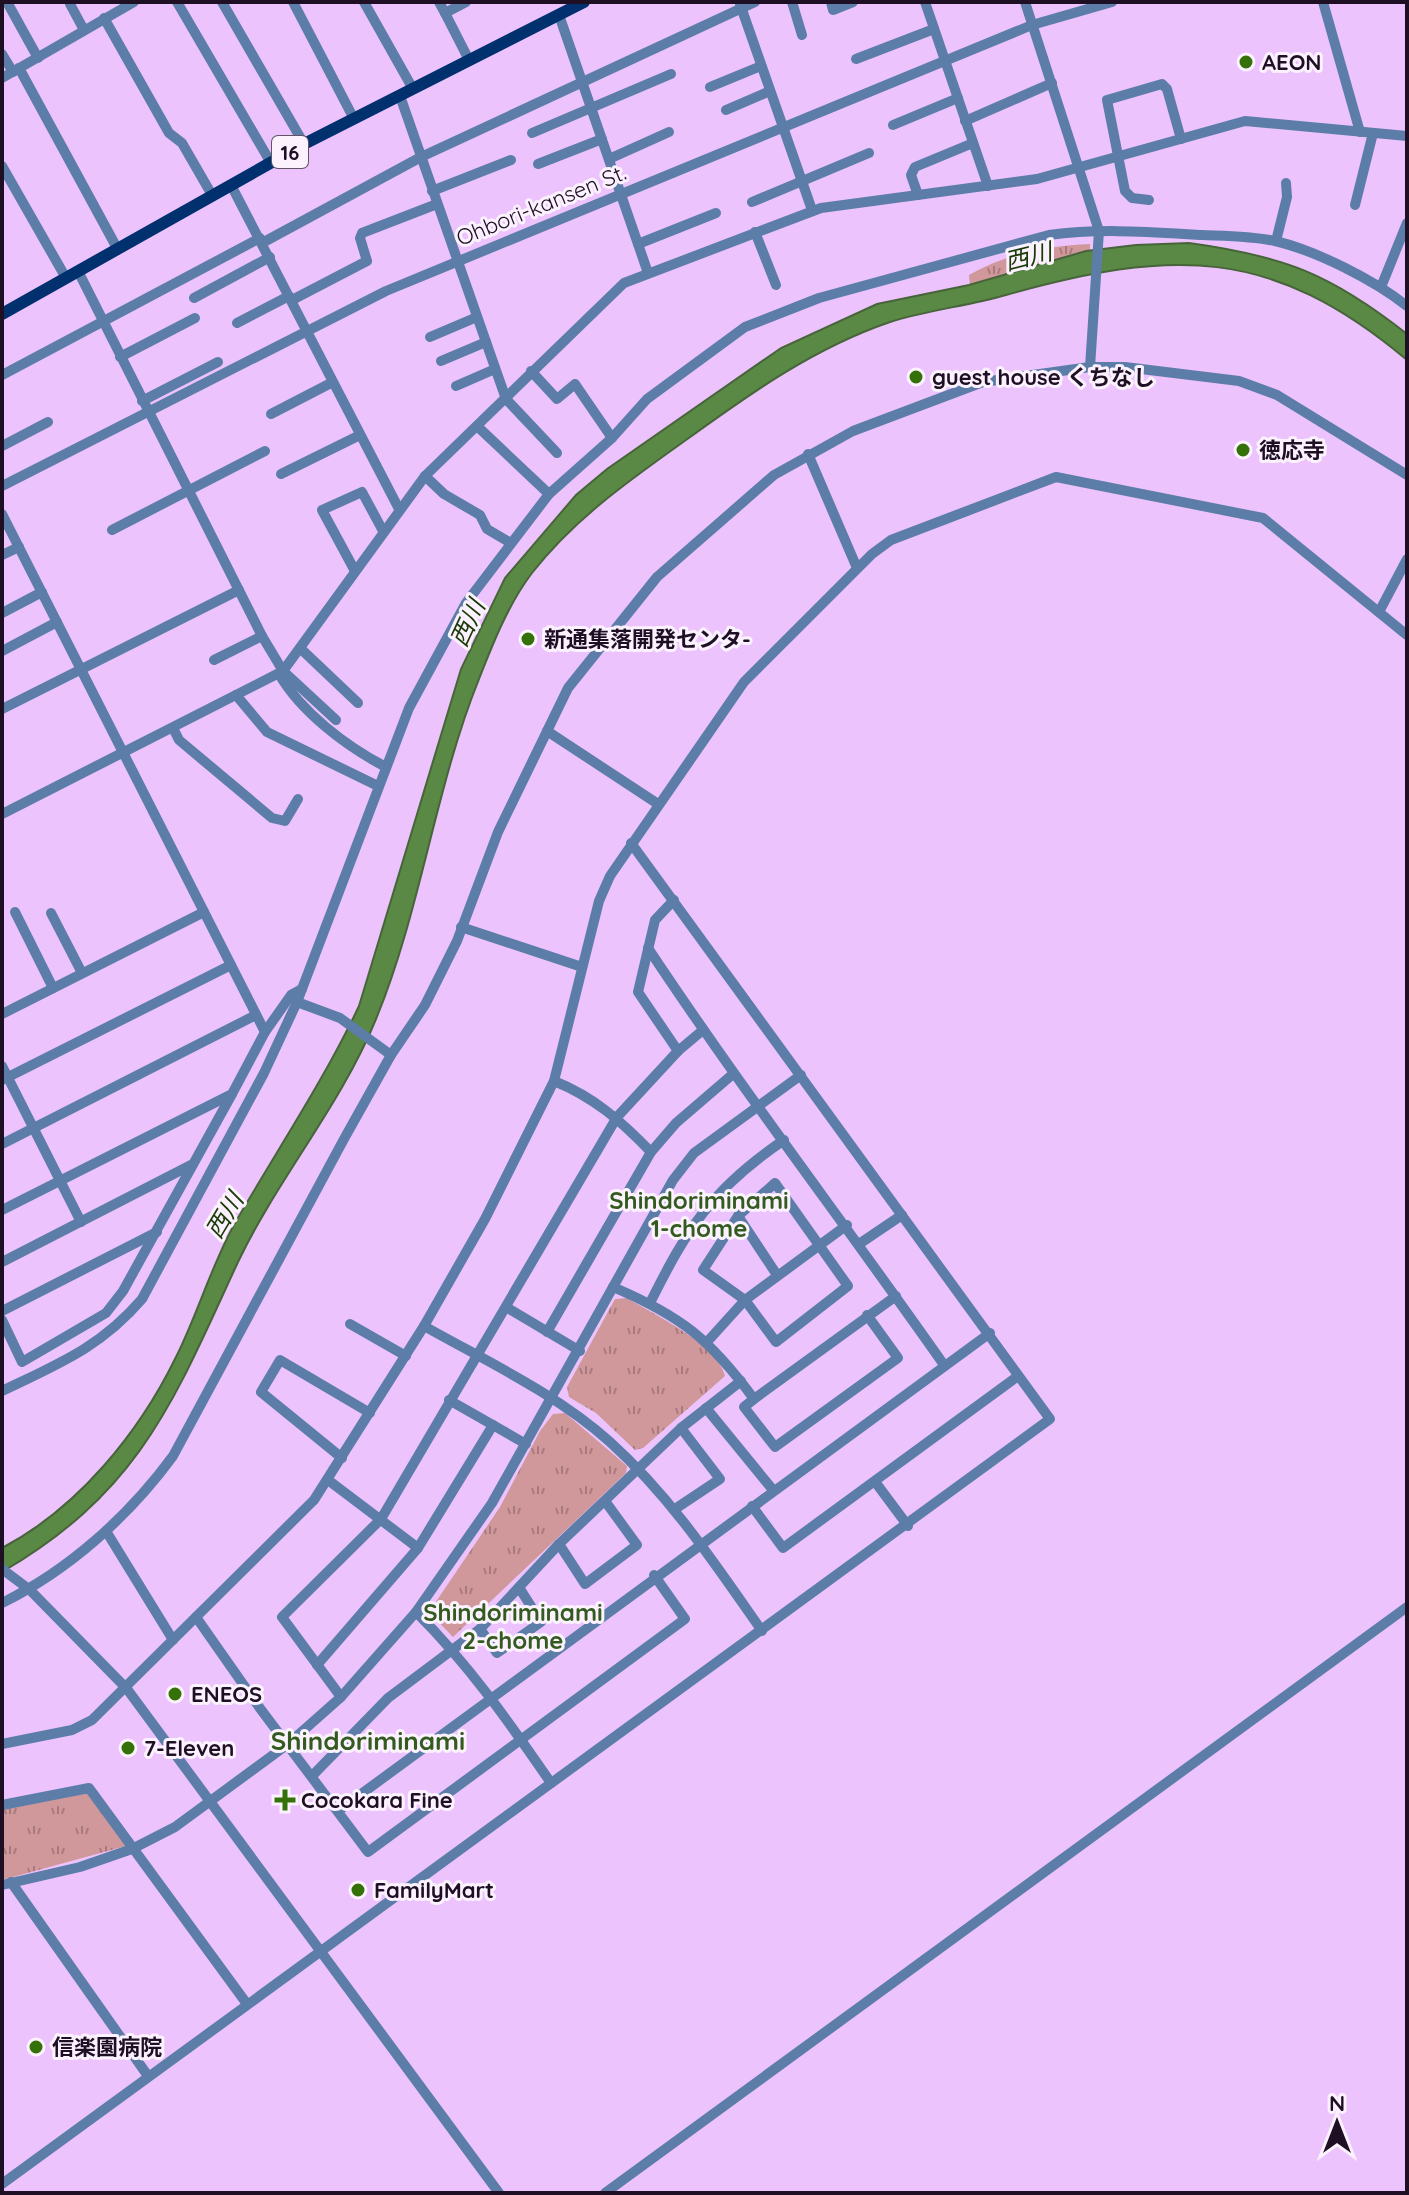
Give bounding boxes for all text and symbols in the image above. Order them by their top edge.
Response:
place label: AEON [1262,48,1322,76]
marker: AEON [1237,53,1255,71]
road number: 16 [272,136,308,168]
street label: Ohbori-kansen St. [452,158,630,252]
water label: 西川 [1001,235,1058,276]
place label: guest house くちなし [932,363,1155,391]
marker: guest house くちなし [907,368,925,386]
place label: 徳応寺 [1259,436,1325,464]
marker: 徳応寺 [1234,441,1252,459]
water label: 西川 [443,592,492,651]
place label: 新通集落開発センタ- [544,625,751,653]
marker: 新通集落開発センタ- [519,630,537,648]
water label: 西川 [199,1184,251,1243]
district label: Shindoriminami 1-chome [609,1185,789,1243]
district label: Shindoriminami 2-chome [423,1597,603,1655]
place label: ENEOS [191,1680,262,1708]
marker: ENEOS [166,1685,184,1703]
district label: Shindoriminami [271,1724,465,1757]
place label: 7-Eleven [144,1734,234,1762]
marker: 7-Eleven [119,1739,137,1757]
place label: Cocokara Fine [301,1786,453,1814]
marker: Cocokara Fine [276,1791,294,1809]
place label: FamilyMart [374,1876,494,1904]
marker: FamilyMart [349,1881,367,1899]
place label: 信楽園病院 [52,2033,162,2061]
marker: 信楽園病院 [27,2038,45,2056]
north arrow [1297,2083,1377,2163]
text: N [1329,2089,1345,2117]

